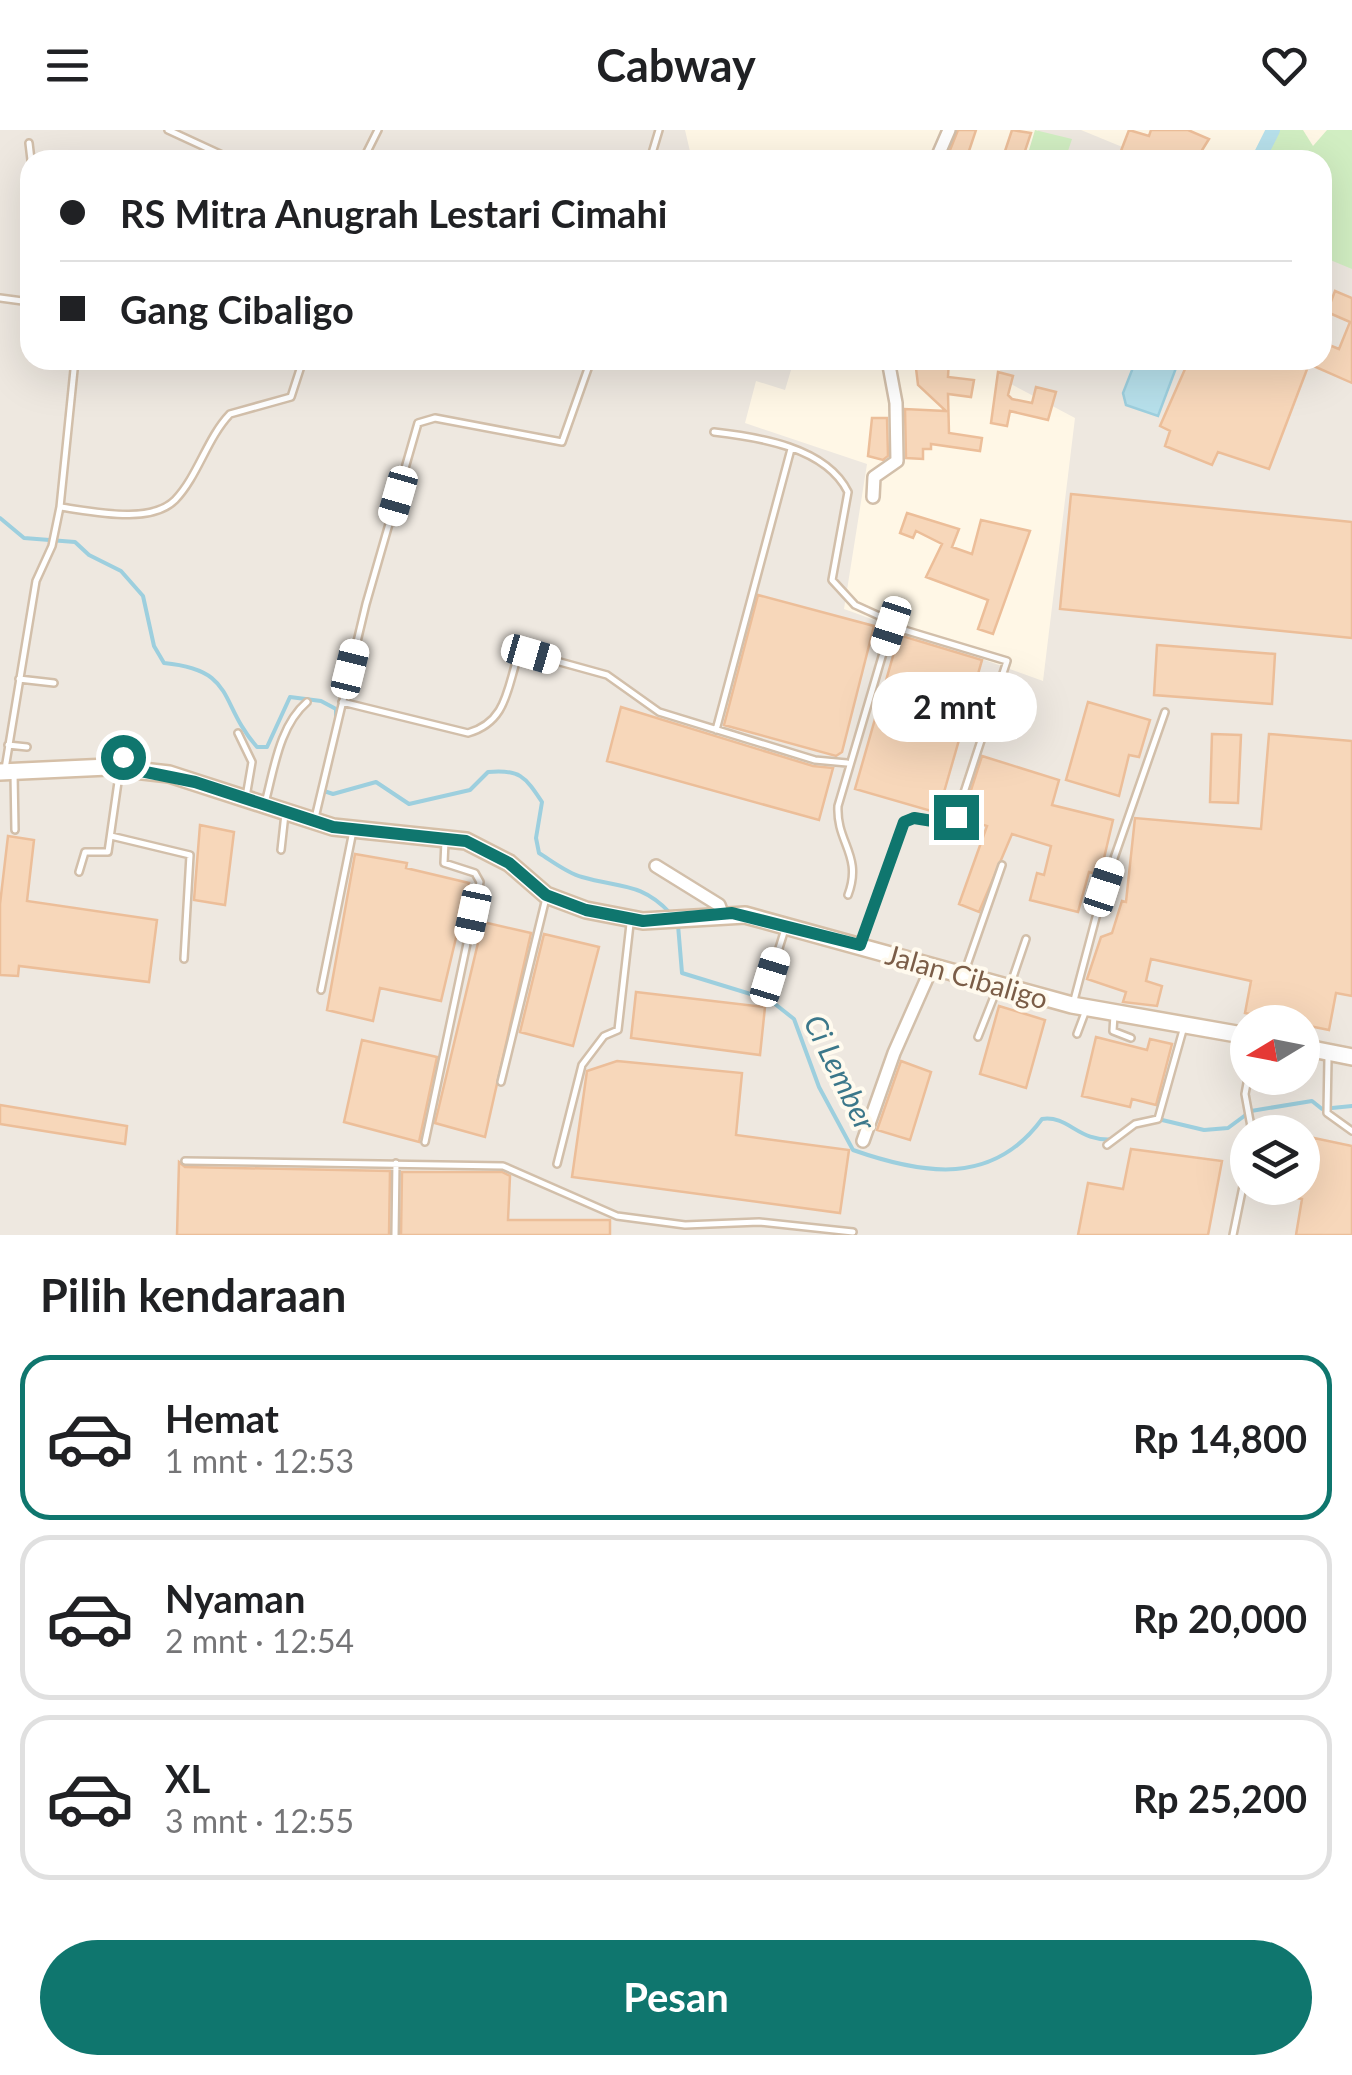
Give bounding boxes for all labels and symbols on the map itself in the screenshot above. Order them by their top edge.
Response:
car [375,463,421,529]
car [867,593,915,659]
car [498,631,564,677]
car [328,636,372,702]
callout: 2 mnt [874,672,1038,742]
route start [101,735,146,780]
route end [934,795,979,840]
car [1080,854,1128,920]
car [452,882,494,946]
street label: Jalan Cibaligo [882,937,1052,1015]
car [747,944,793,1010]
north arrow [1230,1005,1320,1095]
water label: Ci Lember [798,1008,885,1136]

